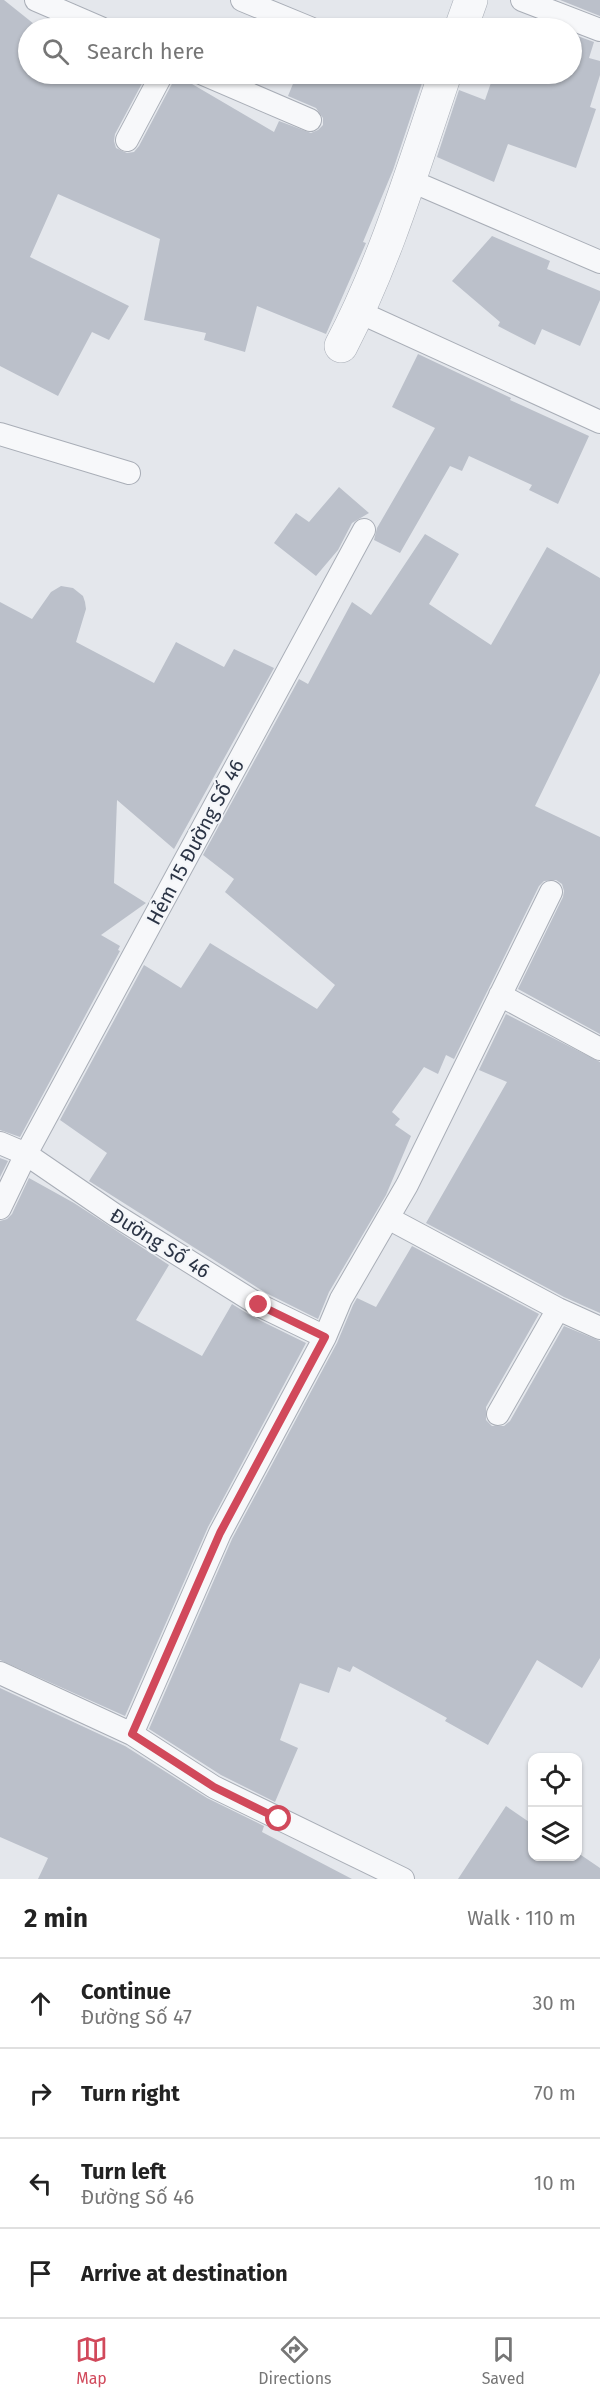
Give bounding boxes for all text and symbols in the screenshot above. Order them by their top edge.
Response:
search box [18,18,582,84]
icon: search [39,35,72,68]
text: Search here [87,38,205,65]
street label: Hẻm 15 Đường Số 46 [141,755,249,929]
street label: Đường Số 46 [106,1203,214,1283]
route end [245,1291,271,1317]
map controls [528,1753,582,1861]
button: locate [528,1753,582,1807]
route start [265,1805,291,1831]
button: layers [528,1807,582,1861]
text: 2 min [24,1903,88,1934]
text: Walk · 110 m [467,1906,576,1930]
text: Continue [81,1978,171,2005]
icon: ahead [24,1987,57,2020]
text: 30 m [532,1991,576,2015]
text: Đường Số 47 [81,2005,192,2029]
icon: right [24,2077,57,2110]
text: Turn right [81,2080,180,2107]
text: 70 m [534,2081,576,2105]
text: Turn left [81,2158,166,2185]
icon: left [24,2167,57,2200]
text: 10 m [534,2171,576,2195]
text: Đường Số 46 [81,2185,194,2209]
icon: arrive [24,2257,57,2290]
text: Arrive at destination [81,2260,288,2287]
tab: Map [75,2333,108,2388]
tab: Directions [258,2333,332,2388]
tab: Saved [482,2333,525,2388]

